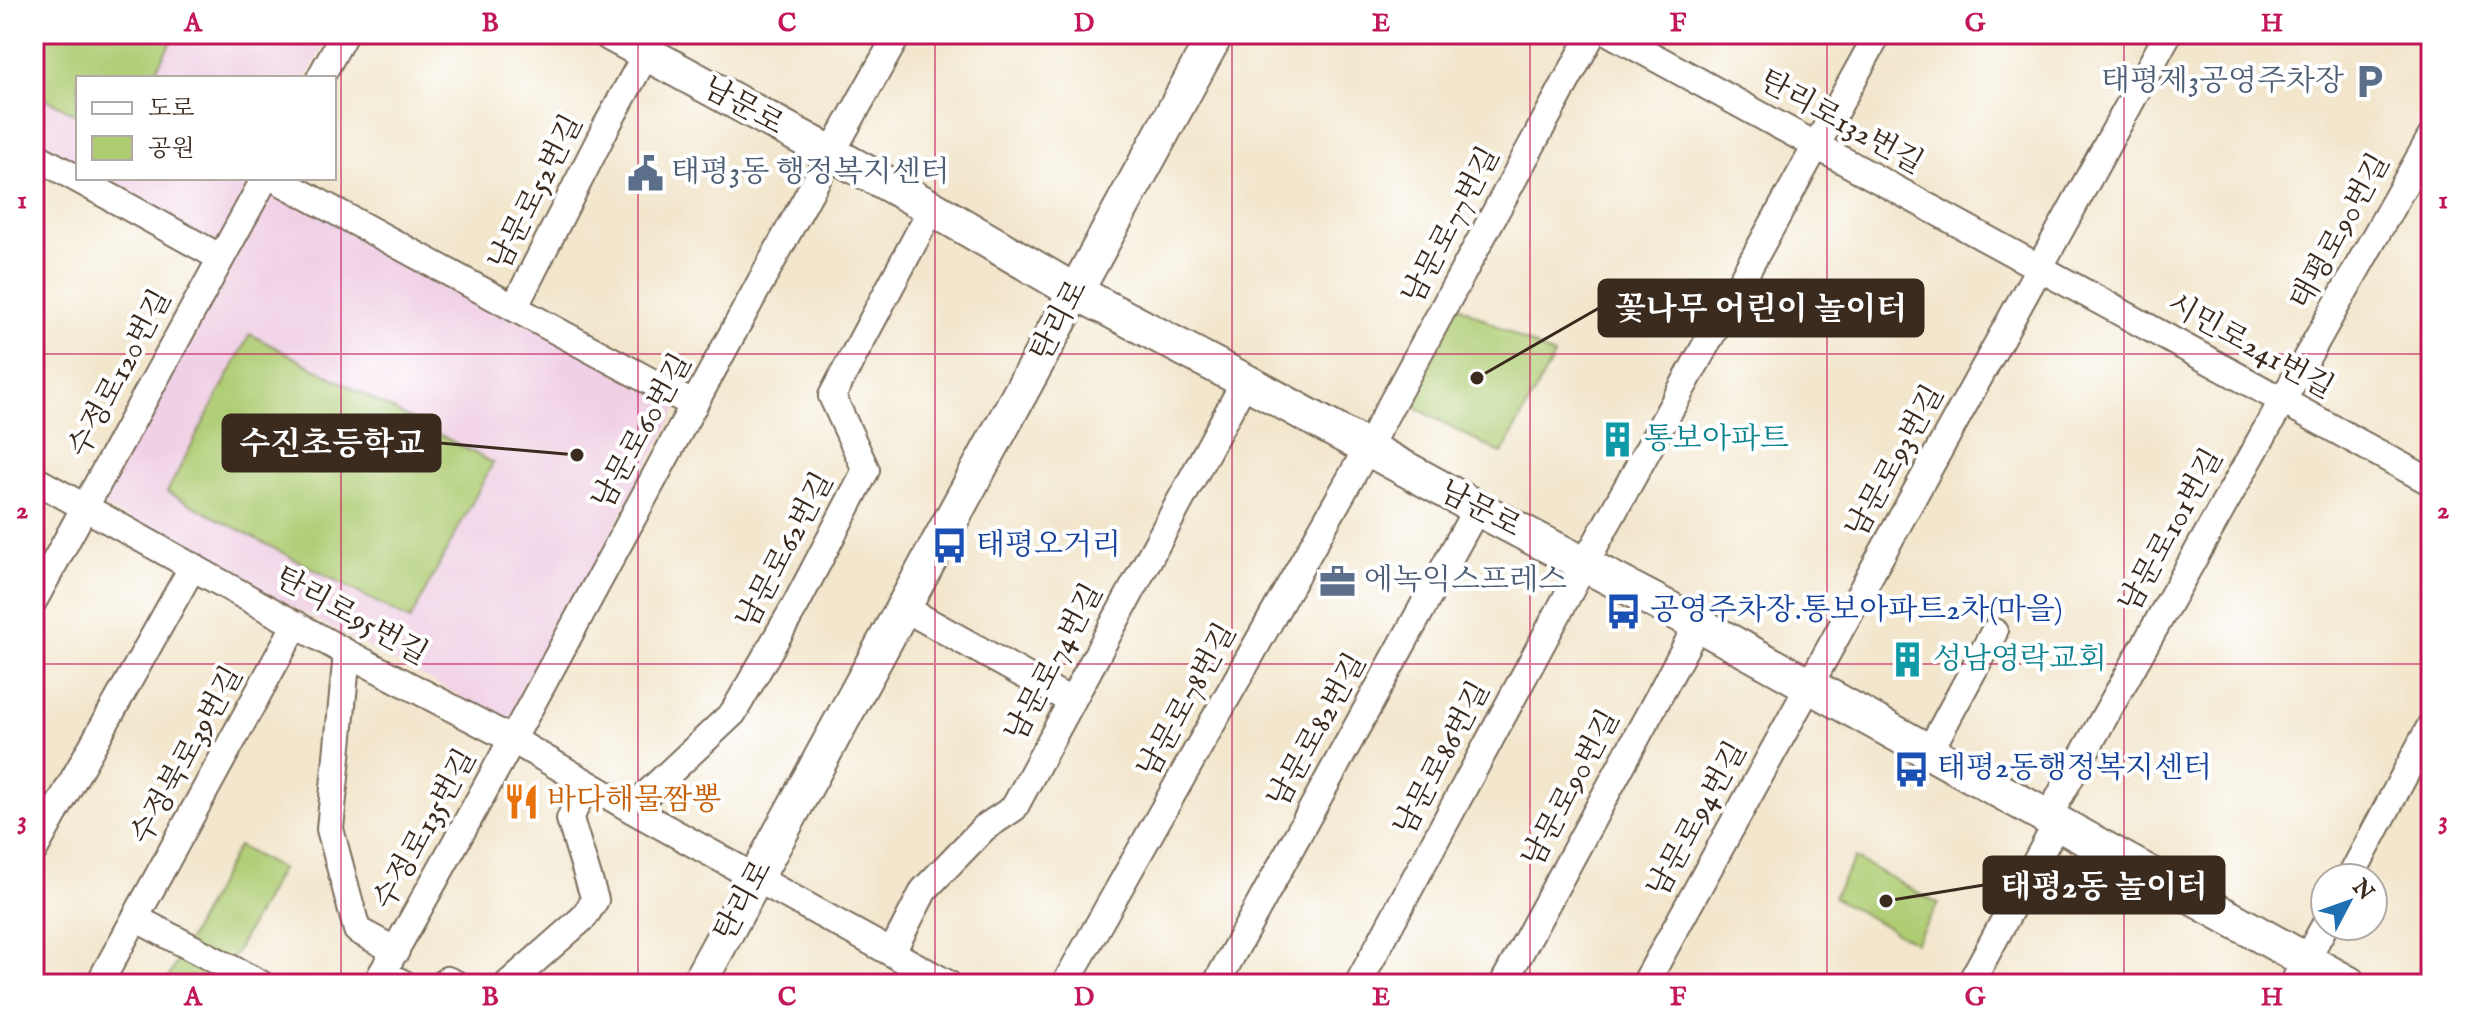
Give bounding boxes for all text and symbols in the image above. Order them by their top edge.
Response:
text: A [183,7,203,40]
text: B [481,7,499,40]
text: C [778,7,797,40]
text: D [1074,7,1095,40]
text: E [1372,7,1390,40]
text: F [1670,7,1687,40]
text: G [1965,7,1986,40]
text: H [2261,7,2283,40]
street label: 탄리로132번길 [1752,62,1930,184]
place label: 태평제3공영주차장 [2101,63,2344,101]
parking icon: 태평제3공영주차장 [2351,63,2389,101]
street label: 남문로 [696,69,790,145]
legend [76,76,336,180]
text: 도로 [148,94,194,125]
street label: 남문로52번길 [482,109,592,277]
text: 공원 [148,134,194,165]
street label: 남문로77번길 [1395,141,1509,311]
street label: 태평로90번길 [2283,147,2399,317]
public building icon: 태평3동 행정복지센터 [626,154,664,192]
place label: 태평3동 행정복지센터 [671,154,950,192]
text: 1 [17,184,27,217]
text: 1 [2438,184,2448,217]
street label: 탄리로 [1023,274,1097,368]
callout: 꽃나무 어린이 놀이터 [1599,280,1923,336]
street label: 수정로120번길 [61,283,181,465]
street label: 시민로241번길 [2160,286,2340,408]
text: 꽃나무 어린이 놀이터 [1615,290,1907,331]
street label: 남문로60번길 [585,347,701,517]
street label: 남문로93번길 [1838,379,1954,545]
callout: 수진초등학교 [223,415,440,471]
building icon: 통보아파트 [1599,421,1637,459]
place label: 통보아파트 [1644,421,1789,459]
text: 수진초등학교 [239,425,425,466]
street label: 남문로101번길 [2111,442,2233,620]
street label: 남문로62번길 [729,466,843,636]
street label: 남문로 [1433,473,1527,547]
text: 2 [16,494,28,527]
text: 2 [2437,494,2449,527]
bus stop icon: 태평오거리 [931,527,969,565]
place label: 태평오거리 [976,527,1121,565]
street label: 탄리로95번길 [268,559,434,675]
office icon: 에녹익스프레스 [1319,562,1357,600]
place label: 에녹익스프레스 [1364,562,1567,600]
street label: 남문로74번길 [997,577,1113,749]
bus stop icon: 공영주차장.통보아파트2차(마을) [1605,592,1643,630]
place label: 공영주차장.통보아파트2차(마을) [1650,592,2063,630]
street label: 남문로78번길 [1130,617,1246,785]
building icon: 성남영락교회 [1888,641,1926,679]
place label: 성남영락교회 [1933,641,2107,679]
street label: 남문로82번길 [1260,647,1376,815]
street label: 수정북로39번길 [123,660,253,852]
street label: 남문로86번길 [1386,675,1500,843]
street label: 남문로90번길 [1515,704,1629,874]
street label: 남문로94번길 [1640,735,1756,905]
street label: 수정로135번길 [366,743,486,917]
bus stop icon: 태평2동행정복지센터 [1892,750,1930,788]
place label: 태평2동행정복지센터 [1937,750,2212,788]
restaurant icon: 바다해물짬뽕 [502,782,540,820]
place label: 바다해물짬뽕 [547,782,721,820]
text: 3 [17,804,27,837]
text: 3 [2438,804,2448,837]
street label: 탄리로 [706,854,782,948]
callout: 태평2동 놀이터 [1984,857,2224,913]
north arrow [2309,862,2389,942]
text: 태평2동 놀이터 [2000,868,2208,909]
text: N [2345,873,2379,907]
text: A [183,981,203,1014]
text: B [481,981,499,1014]
text: C [778,981,797,1014]
text: D [1074,981,1095,1014]
text: E [1372,981,1390,1014]
text: F [1670,981,1687,1014]
text: G [1965,981,1986,1014]
text: H [2261,981,2283,1014]

